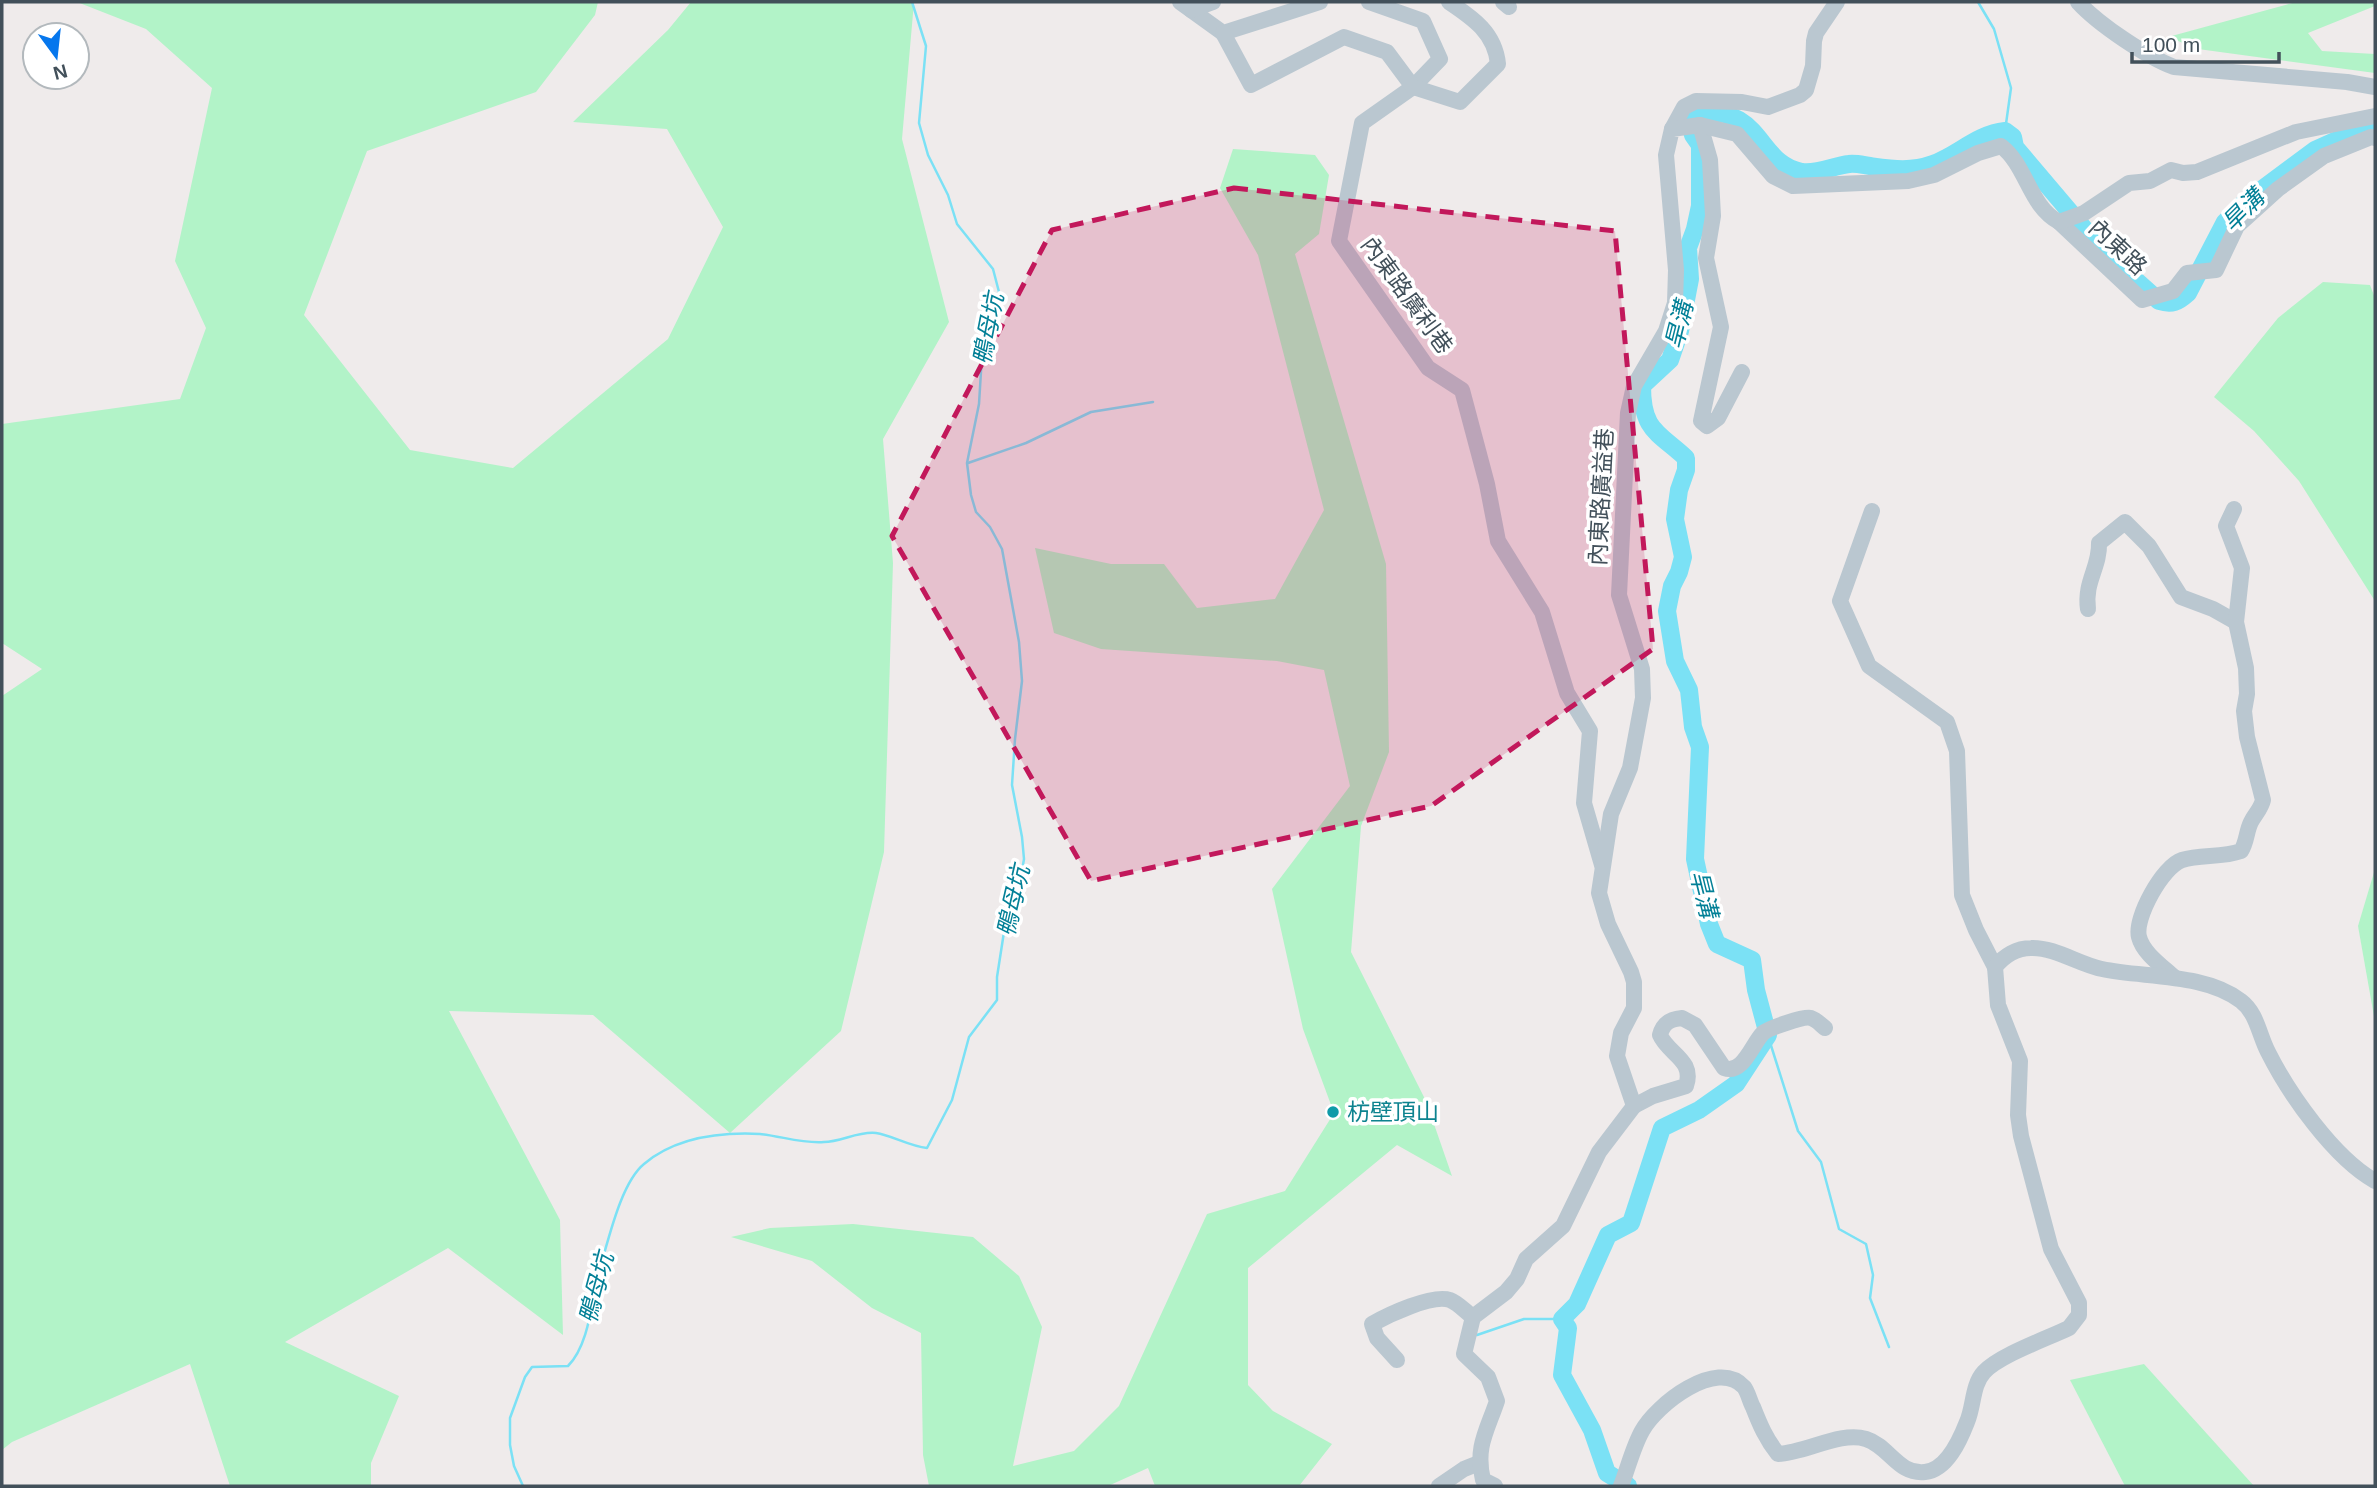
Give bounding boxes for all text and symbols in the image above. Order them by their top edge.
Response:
north arrow [21,21,91,91]
scale bar [2132,21,2279,65]
text: 100 m [2142,33,2200,56]
text: N [51,60,70,84]
water label: 旱溝 [2216,181,2272,237]
street label: 內東路 [2084,214,2152,280]
street label: 內東路廣利巷 [1356,232,1458,358]
water label: 鴨母坑 [968,288,1009,367]
water label: 旱溝 [1660,296,1699,352]
street label: 內東路廣益巷 [1584,427,1618,567]
water label: 鴨母坑 [992,860,1035,939]
water label: 旱溝 [1685,867,1724,923]
place label: 枋壁頂山 [1347,1099,1439,1125]
marker: 枋壁頂山 [1325,1104,1341,1120]
water label: 鴨母坑 [574,1247,619,1326]

